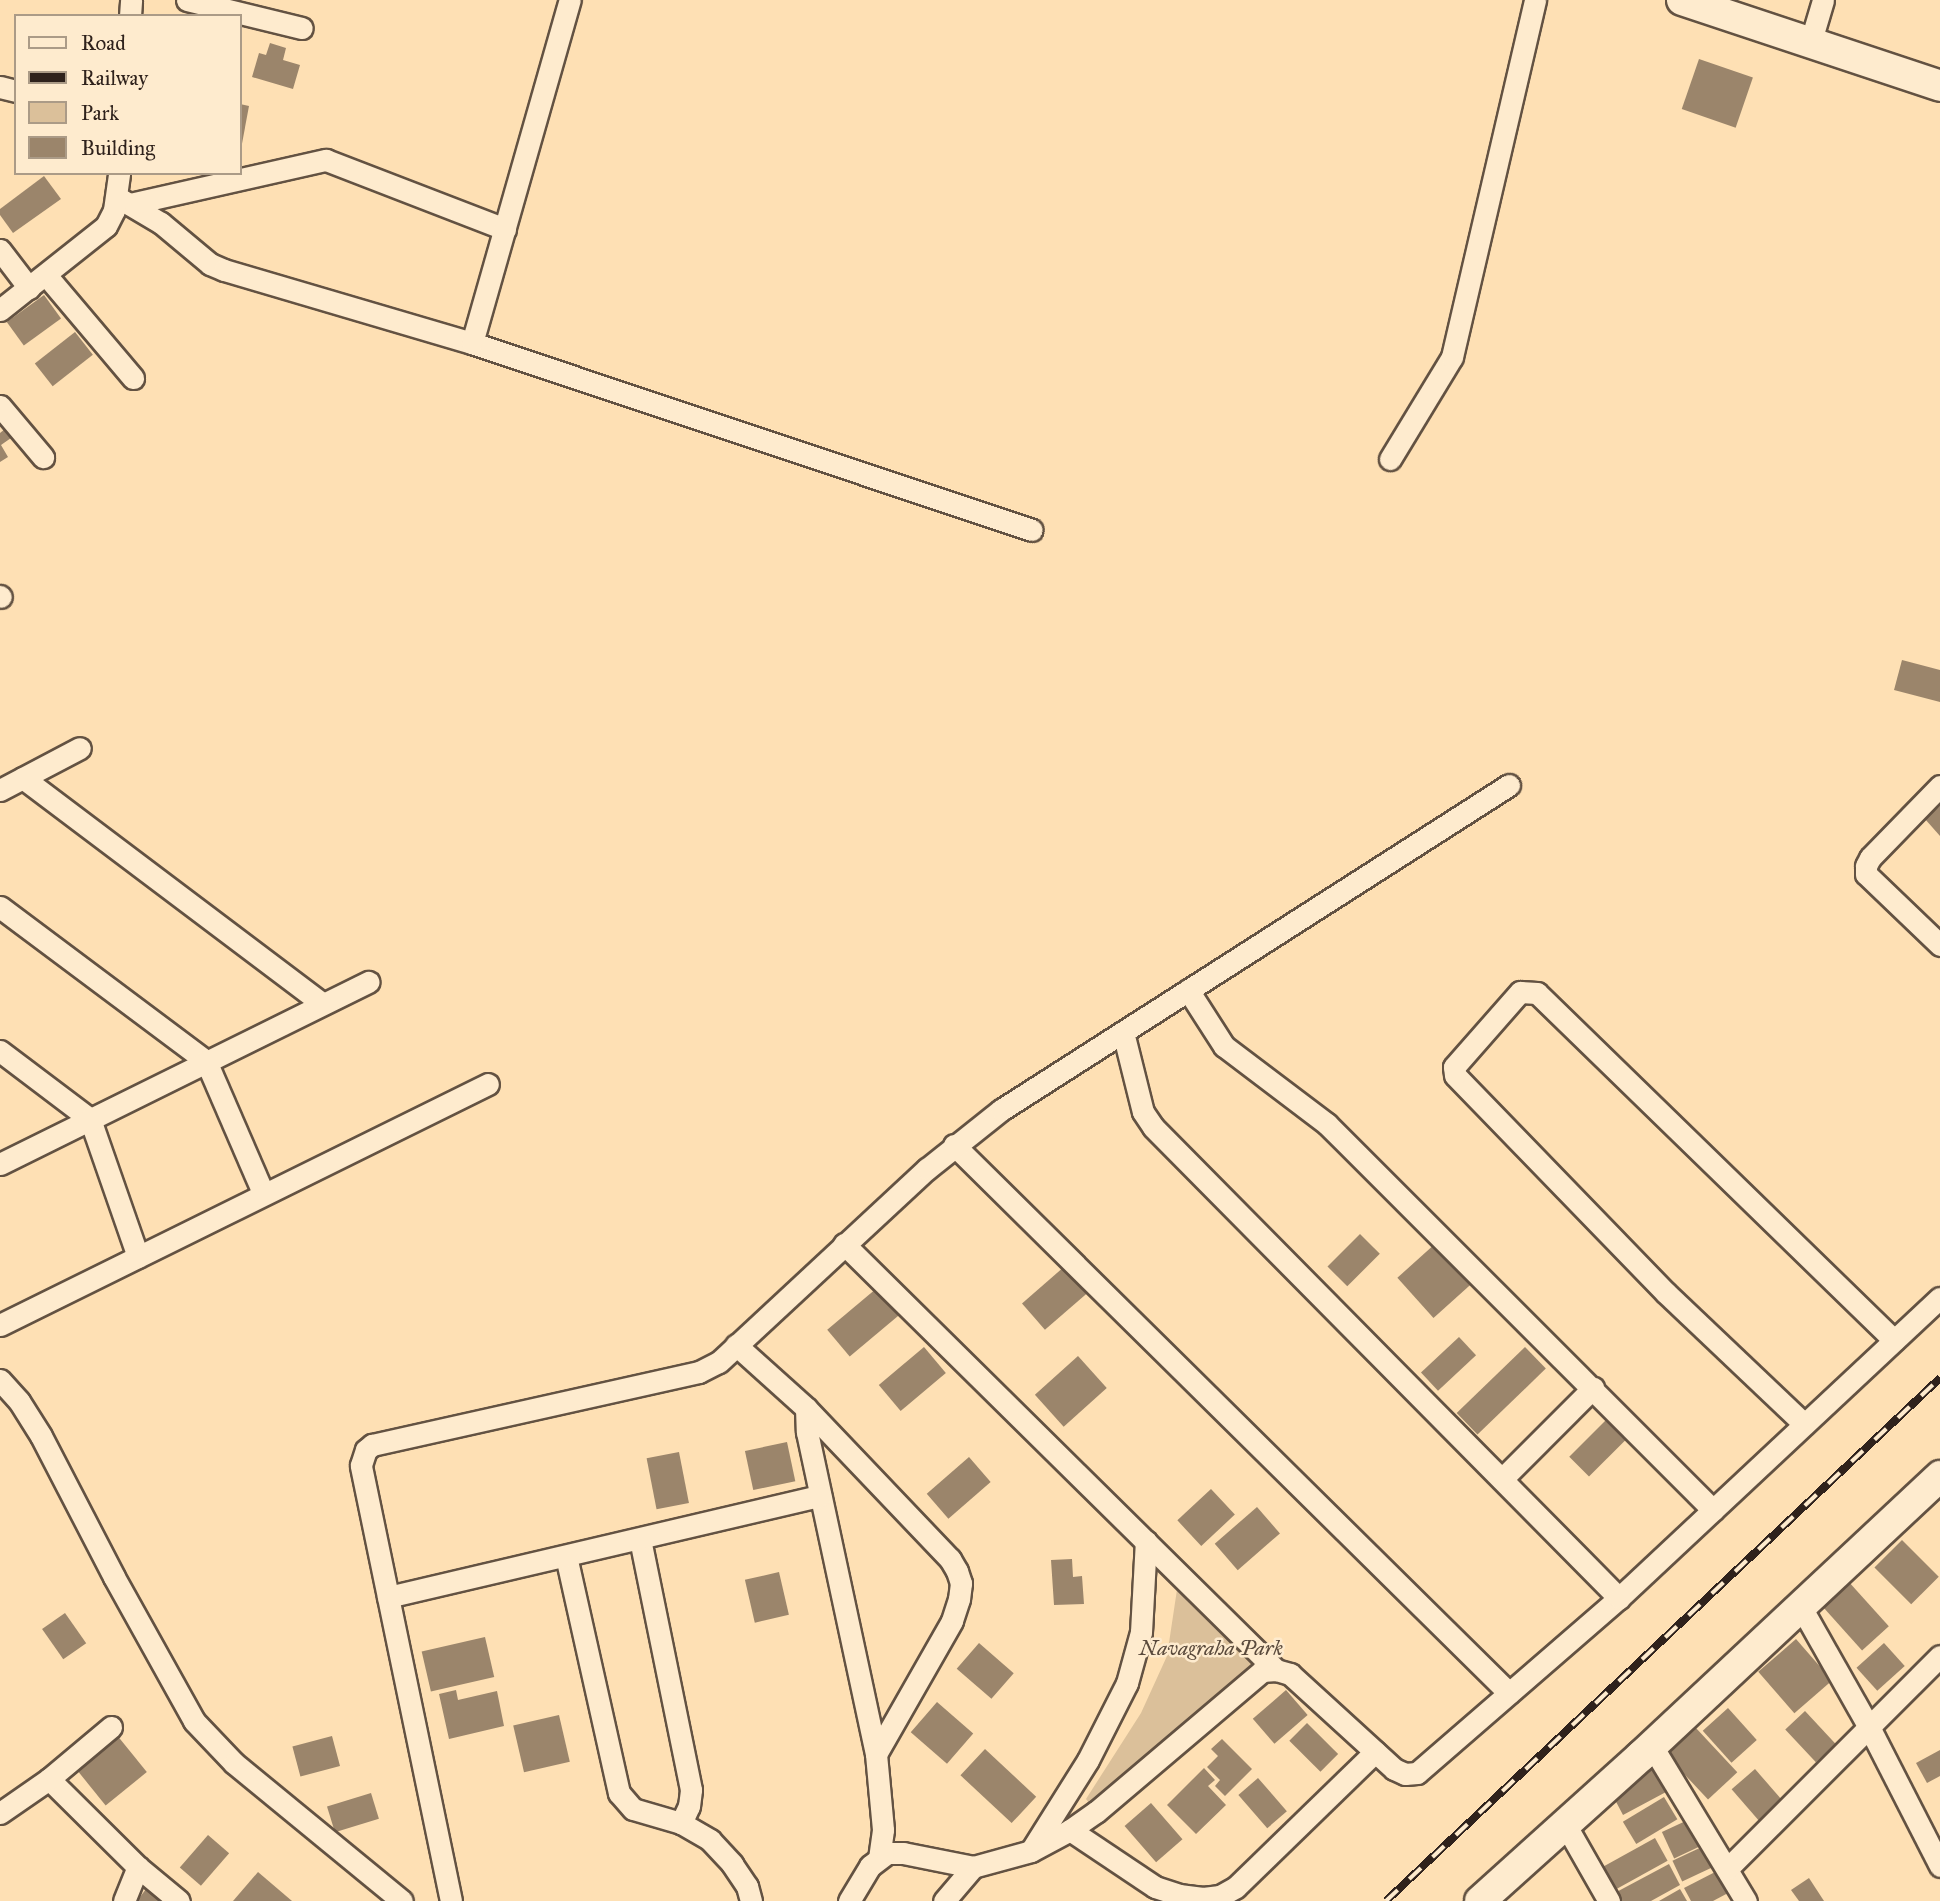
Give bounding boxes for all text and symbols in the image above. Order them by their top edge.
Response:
legend [14,14,242,175]
text: Road [81,30,126,56]
text: Railway [81,65,148,91]
text: Park [81,100,119,126]
text: Building [81,135,155,161]
park label: Navagraha Park [1139,1635,1283,1661]

